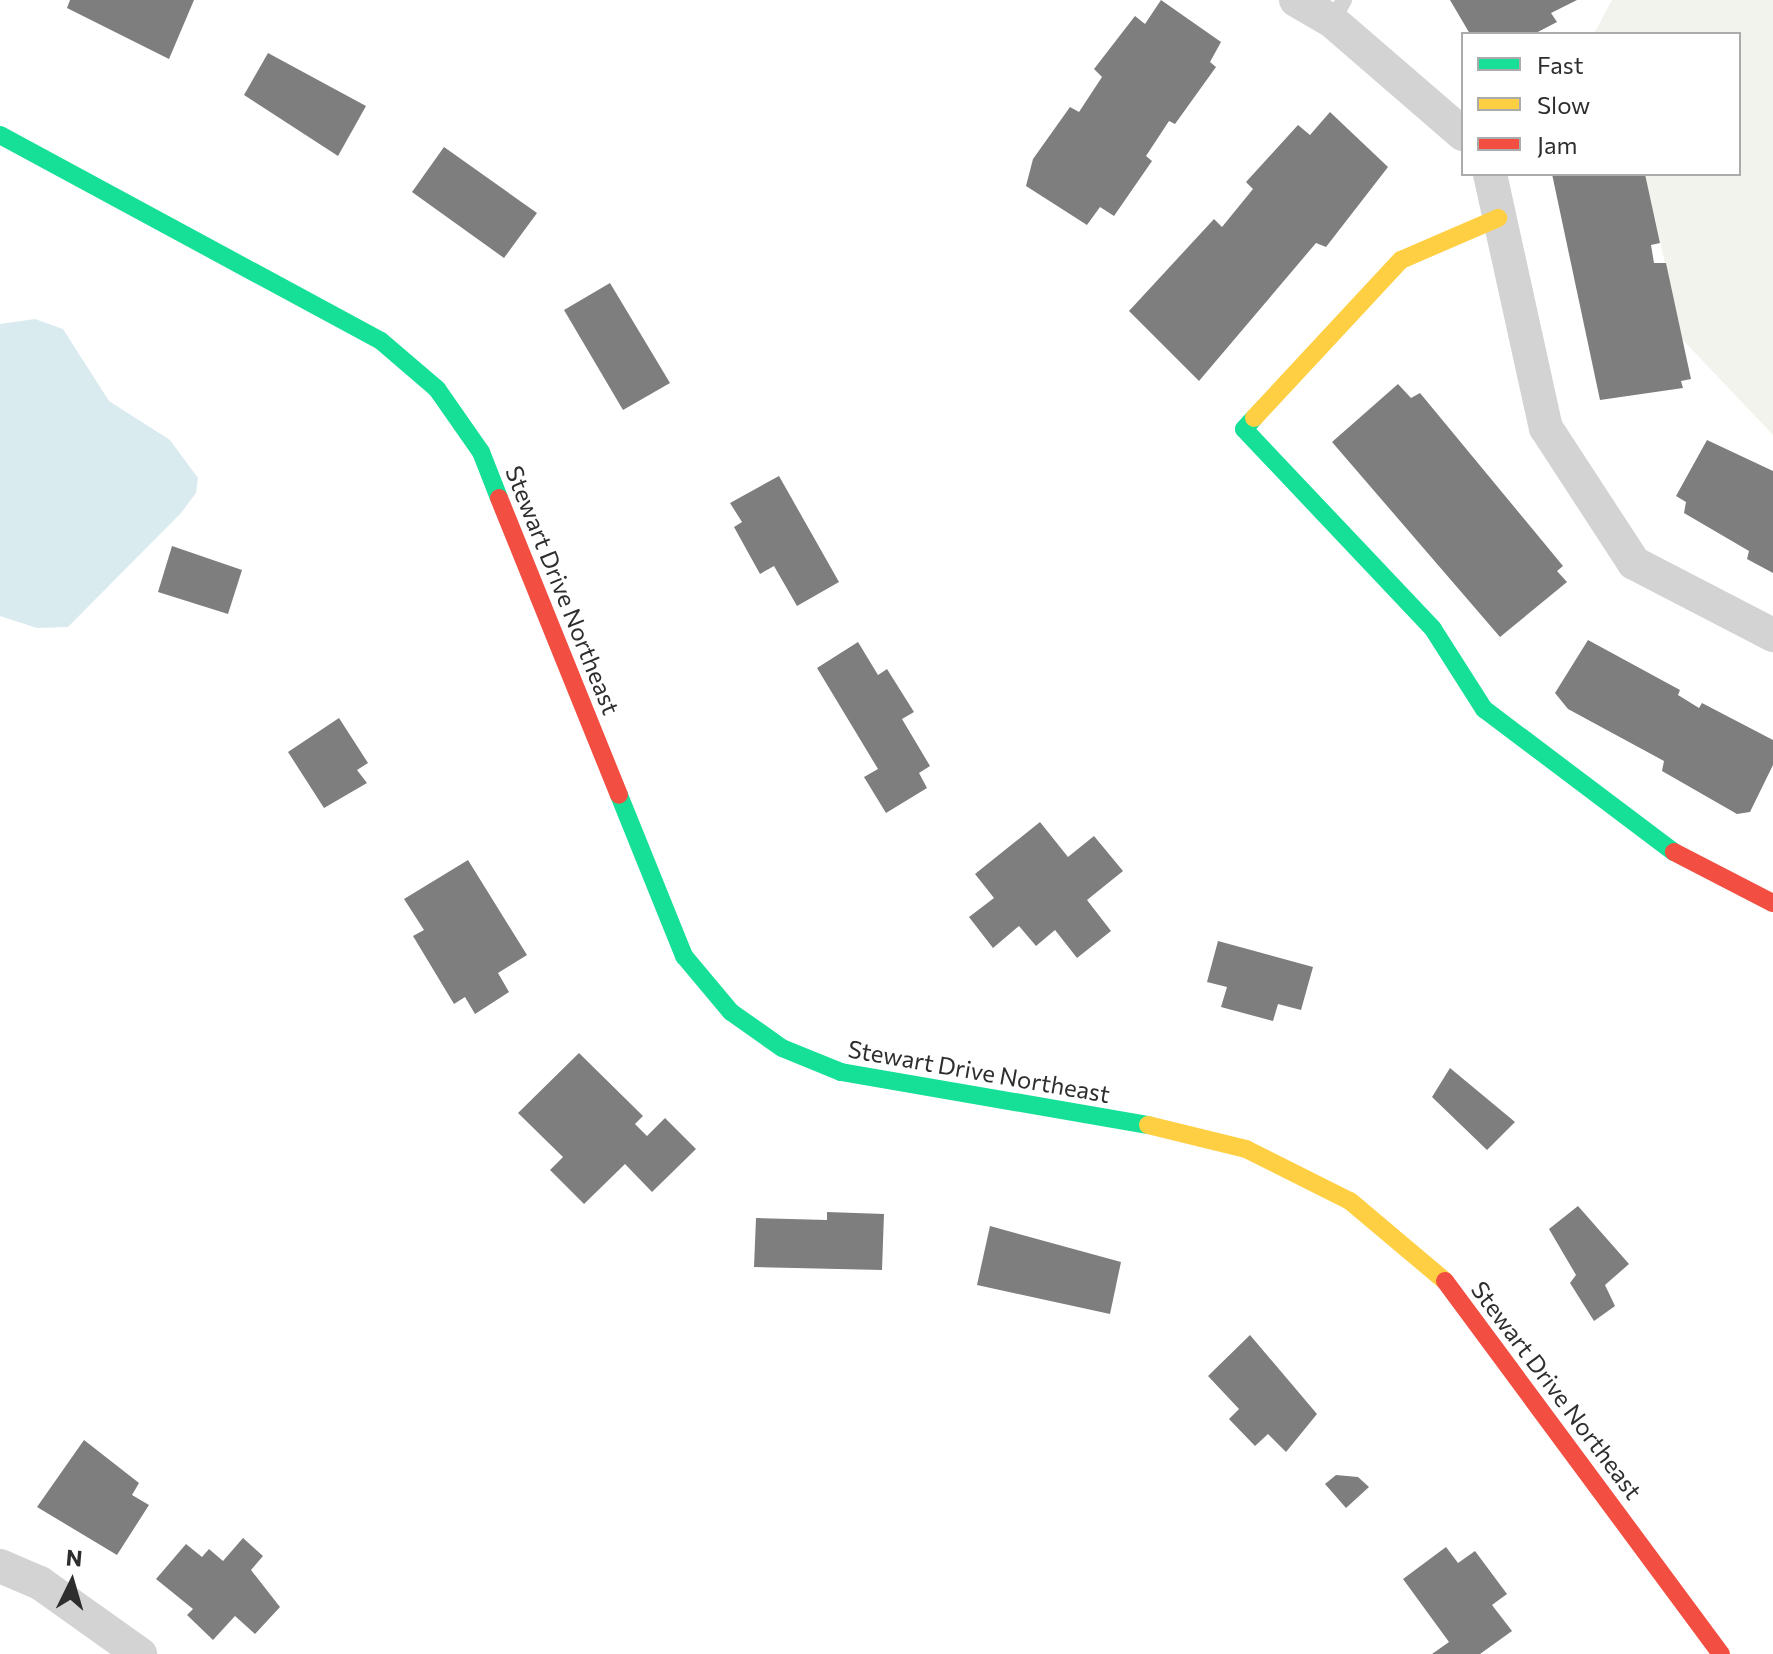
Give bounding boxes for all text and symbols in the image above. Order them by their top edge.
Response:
legend [1461,32,1741,176]
text: Fast [1537,50,1584,79]
text: Slow [1537,90,1590,119]
text: Jam [1537,130,1577,159]
street label: Stewart Drive Northeast [500,462,626,718]
street label: Stewart Drive Northeast [846,1034,1112,1108]
street label: Stewart Drive Northeast [1466,1275,1648,1505]
north arrow [32,1542,112,1622]
text: N [65,1543,84,1572]

